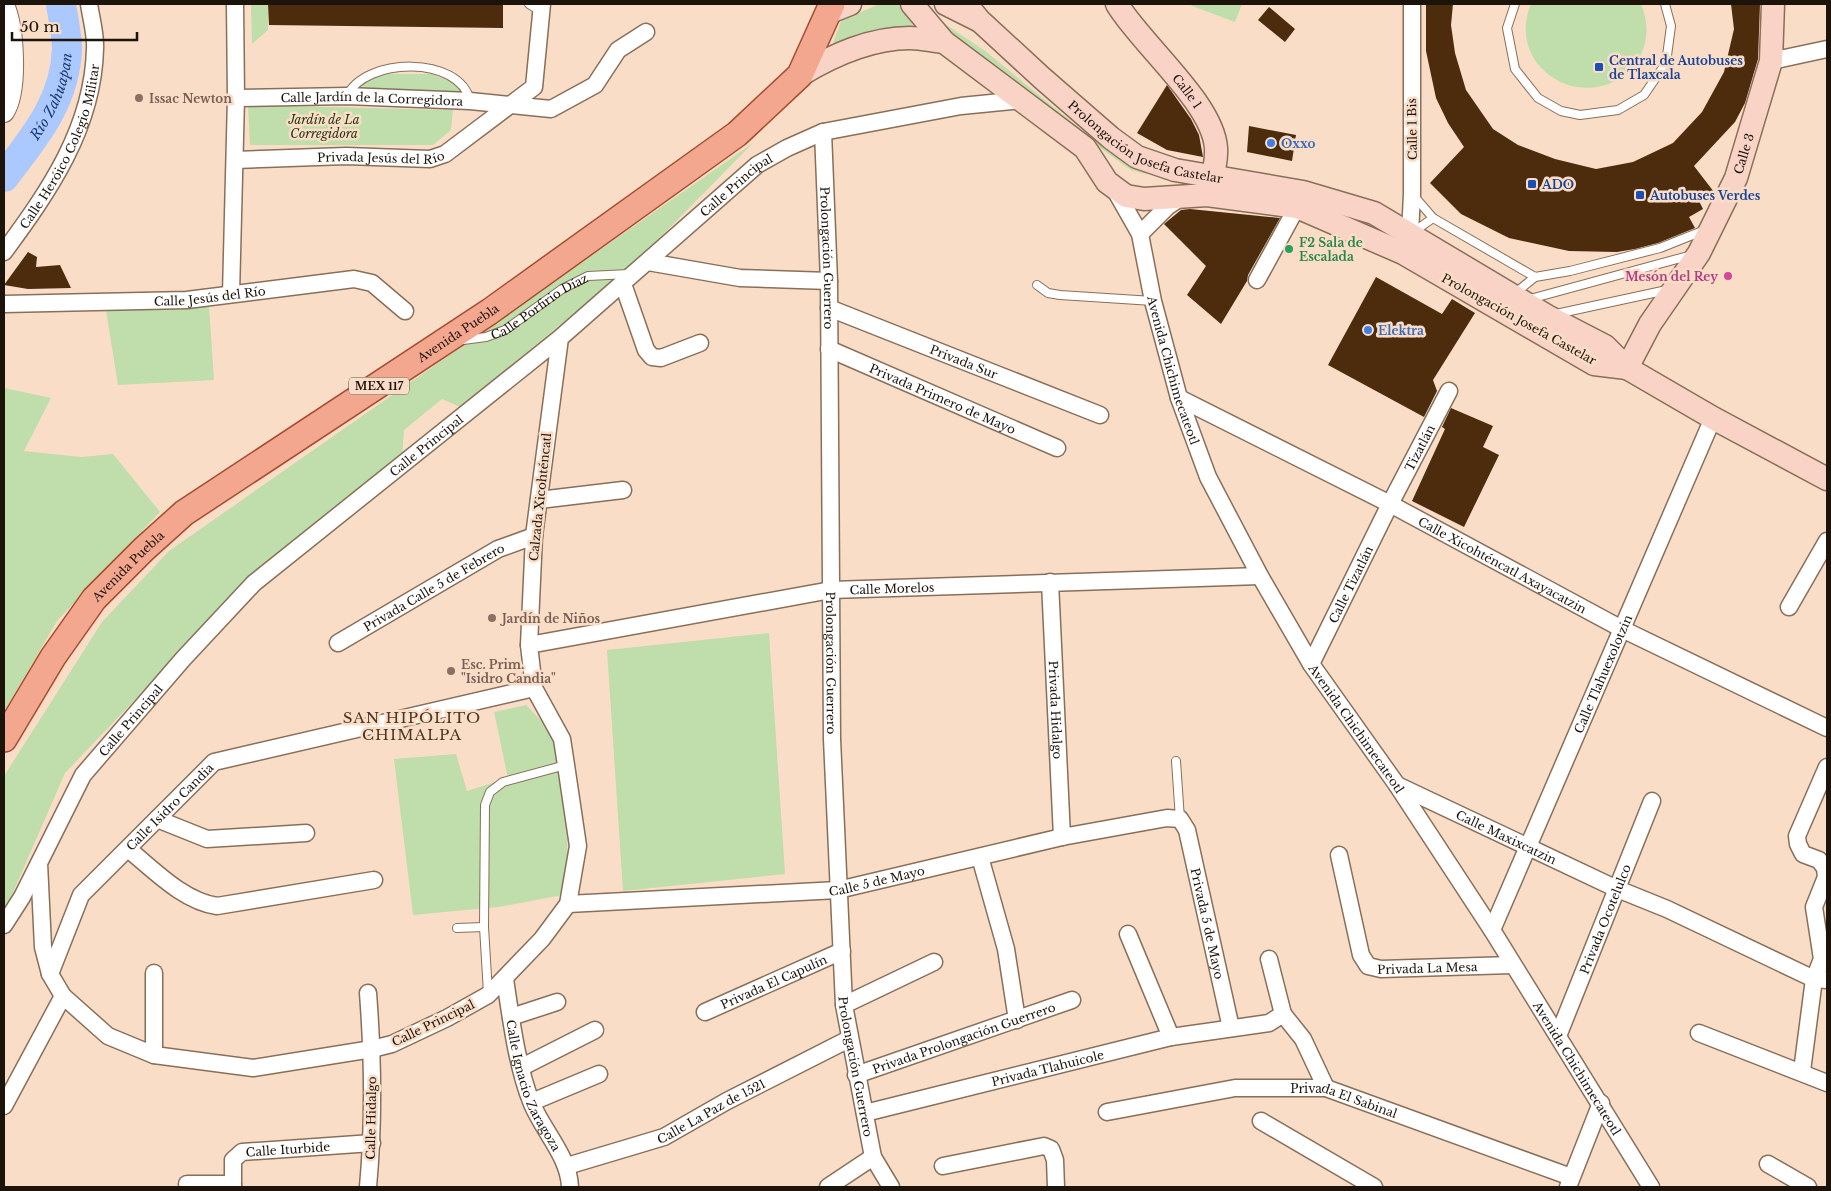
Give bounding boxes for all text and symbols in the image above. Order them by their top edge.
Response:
scale bar [12,10,138,42]
text: 50 m [20,17,60,36]
water label: Río Zahuapan [25,52,76,144]
place label: Central de Autobuses de Tlaxcala [1609,53,1743,82]
marker: Central de Autobuses de Tlaxcala [1593,61,1605,73]
street label: Calle Heróico Colegio Militar [16,63,102,231]
street label: Calle 1 [1170,70,1206,111]
street label: Calle Jardín de la Corregidora [281,88,464,108]
place label: Issac Newton [149,91,232,106]
marker: Issac Newton [133,92,145,104]
street label: Prolongación Josefa Castelar [1065,97,1224,186]
street label: Calle 1 Bis [1404,98,1420,160]
park label: Jardín de La Corregidora [287,112,360,141]
street label: Calle 3 [1730,131,1756,176]
place label: Oxxo [1281,136,1315,151]
marker: Oxxo [1265,137,1277,149]
street label: Privada Jesús del Río [317,147,446,167]
street label: Calle Principal [697,150,775,219]
place label: ADO [1541,177,1574,192]
marker: ADO [1526,178,1538,190]
street label: Prolongación Guerrero [818,186,837,329]
place label: Autobuses Verdes [1649,188,1761,203]
marker: Autobuses Verdes [1634,189,1646,201]
place label: F2 Sala de Escalada [1299,235,1363,264]
marker: F2 Sala de Escalada [1283,243,1295,255]
place label: Mesón del Rey [1625,269,1718,284]
street label: Calle Porfirio Díaz [488,270,591,342]
street label: Prolongación Josefa Castelar [1439,270,1599,368]
marker: Mesón del Rey [1722,270,1734,282]
street label: Calle Jesús del Río [154,283,266,308]
street label: Avenida Chichimecateotl [1144,294,1203,447]
street label: Avenida Puebla [413,300,502,365]
place label: Elektra [1378,323,1424,338]
marker: Elektra [1362,324,1374,336]
street label: Privada Sur [928,341,1000,381]
street label: Privada Primero de Mayo [867,360,1018,437]
road number: MEX 117 [349,378,409,394]
street label: Calle Principal [386,411,466,479]
street label: Tizatlán [1401,422,1438,473]
street label: Calzada Xicohténcatl [526,432,554,562]
street label: Calle Xicohténcatl Axayacatzin [1416,513,1589,616]
street label: Avenida Puebla [88,527,167,605]
street label: Privada Calle 5 de Febrero [360,540,506,634]
street label: Calle Tizatlán [1325,543,1376,625]
street label: Calle Morelos [849,579,935,597]
street label: Prolongación Guerrero [824,591,839,734]
place label: Jardín de Niños [499,611,601,626]
marker: Jardín de Niños [486,612,498,624]
street label: Calle Tlahuexolotzin [1570,612,1635,735]
place label: Esc. Prim. "Isidro Candia" [461,657,556,686]
street label: Privada Hidalgo [1046,660,1066,760]
street label: Avenida Chichimecateotl [1305,660,1408,796]
marker: Esc. Prim. "Isidro Candia" [445,665,457,677]
street label: Calle Principal [95,681,166,759]
district label: SAN HIPÓLITO CHIMALPA [343,708,481,744]
street label: Calle Isidro Candia [123,759,217,853]
street label: Calle Maxixcatzin [1454,807,1559,867]
street label: Calle 5 de Mayo [828,862,926,898]
street label: Privada Ocotelulco [1576,862,1634,976]
street label: Privada 5 de Mayo [1188,866,1227,981]
street label: Privada El Capulín [718,951,829,1012]
street label: Privada La Mesa [1377,959,1478,977]
street label: Prolongación Guerrero [836,996,877,1138]
street label: Calle Principal [389,997,477,1049]
street label: Avenida Chichimecateotl [1530,998,1624,1138]
street label: Privada Prolongación Guerrero [870,999,1057,1076]
street label: Calle Ignacio Zaragoza [504,1018,565,1154]
street label: Privada Tlahuicole [990,1046,1105,1089]
street label: Calle La Paz de 1521 [655,1075,768,1146]
street label: Calle Hidalgo [363,1076,379,1160]
street label: Privada El Sabinal [1290,1080,1400,1121]
street label: Calle Iturbide [245,1138,331,1159]

